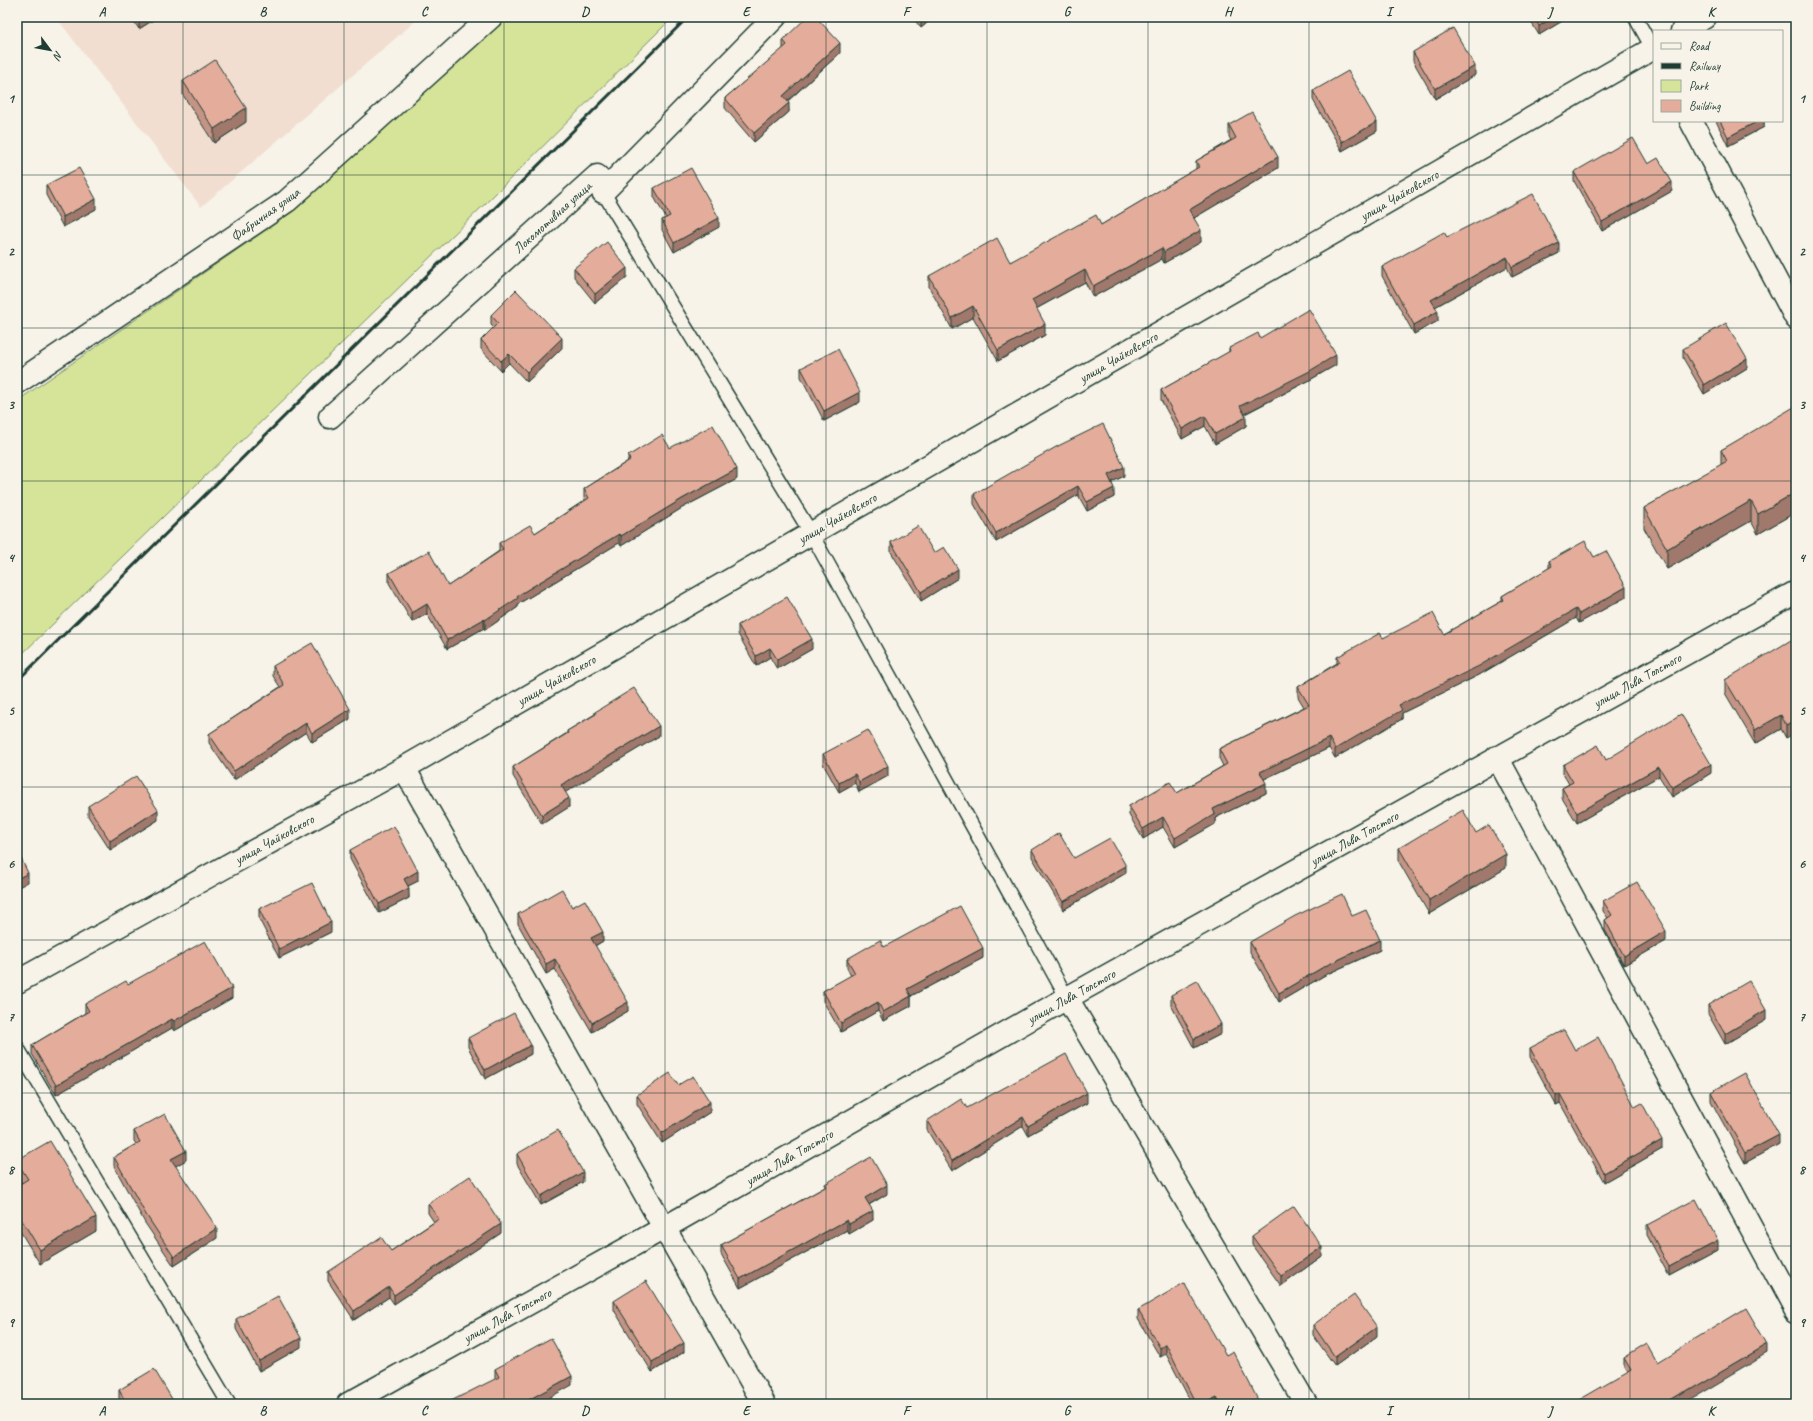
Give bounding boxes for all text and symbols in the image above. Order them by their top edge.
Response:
text: A [99,4,107,20]
text: B [260,4,268,20]
text: C [421,4,429,20]
text: D [581,4,590,20]
text: E [743,4,752,20]
text: F [903,4,912,20]
text: G [1064,4,1072,20]
text: H [1224,4,1234,20]
text: I [1386,4,1395,20]
text: J [1547,4,1554,20]
text: K [1708,4,1718,20]
north arrow [30,30,70,70]
legend [1653,30,1783,122]
text: Road [1689,38,1711,54]
text: N [50,49,66,64]
text: Railway [1689,58,1721,74]
text: Park [1689,78,1710,94]
text: 1 [8,91,16,107]
text: 1 [1799,91,1807,107]
text: Building [1689,98,1721,114]
street label: улица Чайковского [1356,166,1442,225]
street label: Локомотивная улица [510,177,596,257]
street label: Фабричная улица [227,183,304,245]
text: 2 [8,244,15,260]
text: 2 [1799,244,1806,260]
street label: улица Чайковского [1075,328,1161,387]
text: 3 [8,397,15,413]
text: 3 [1799,397,1806,413]
street label: улица Чайковского [794,489,880,548]
text: 4 [8,550,16,566]
text: 4 [1799,550,1807,566]
street label: улица Льва Толстого [1589,649,1685,712]
street label: улица Чайковского [513,651,599,710]
text: 5 [8,703,15,719]
text: 5 [1799,703,1806,719]
street label: улица Льва Толстого [1306,807,1402,870]
street label: улица Чайковского [231,810,318,869]
text: 6 [8,856,15,872]
text: 6 [1799,856,1806,872]
street label: улица Льва Толстого [1023,965,1119,1028]
text: 7 [8,1009,15,1025]
text: 7 [1799,1009,1806,1025]
street label: улица Льва Толстого [742,1125,837,1190]
text: 8 [8,1162,16,1178]
text: 8 [1799,1162,1807,1178]
street label: улица Льва Толстого [459,1284,555,1347]
text: 9 [8,1315,15,1331]
text: 9 [1799,1315,1806,1331]
text: A [99,1403,107,1419]
text: B [260,1403,268,1419]
text: C [421,1403,429,1419]
text: D [581,1403,590,1419]
text: E [743,1403,752,1419]
text: F [903,1403,912,1419]
text: G [1064,1403,1072,1419]
text: H [1224,1403,1234,1419]
text: I [1386,1403,1395,1419]
text: J [1547,1403,1554,1419]
text: K [1708,1403,1718,1419]

